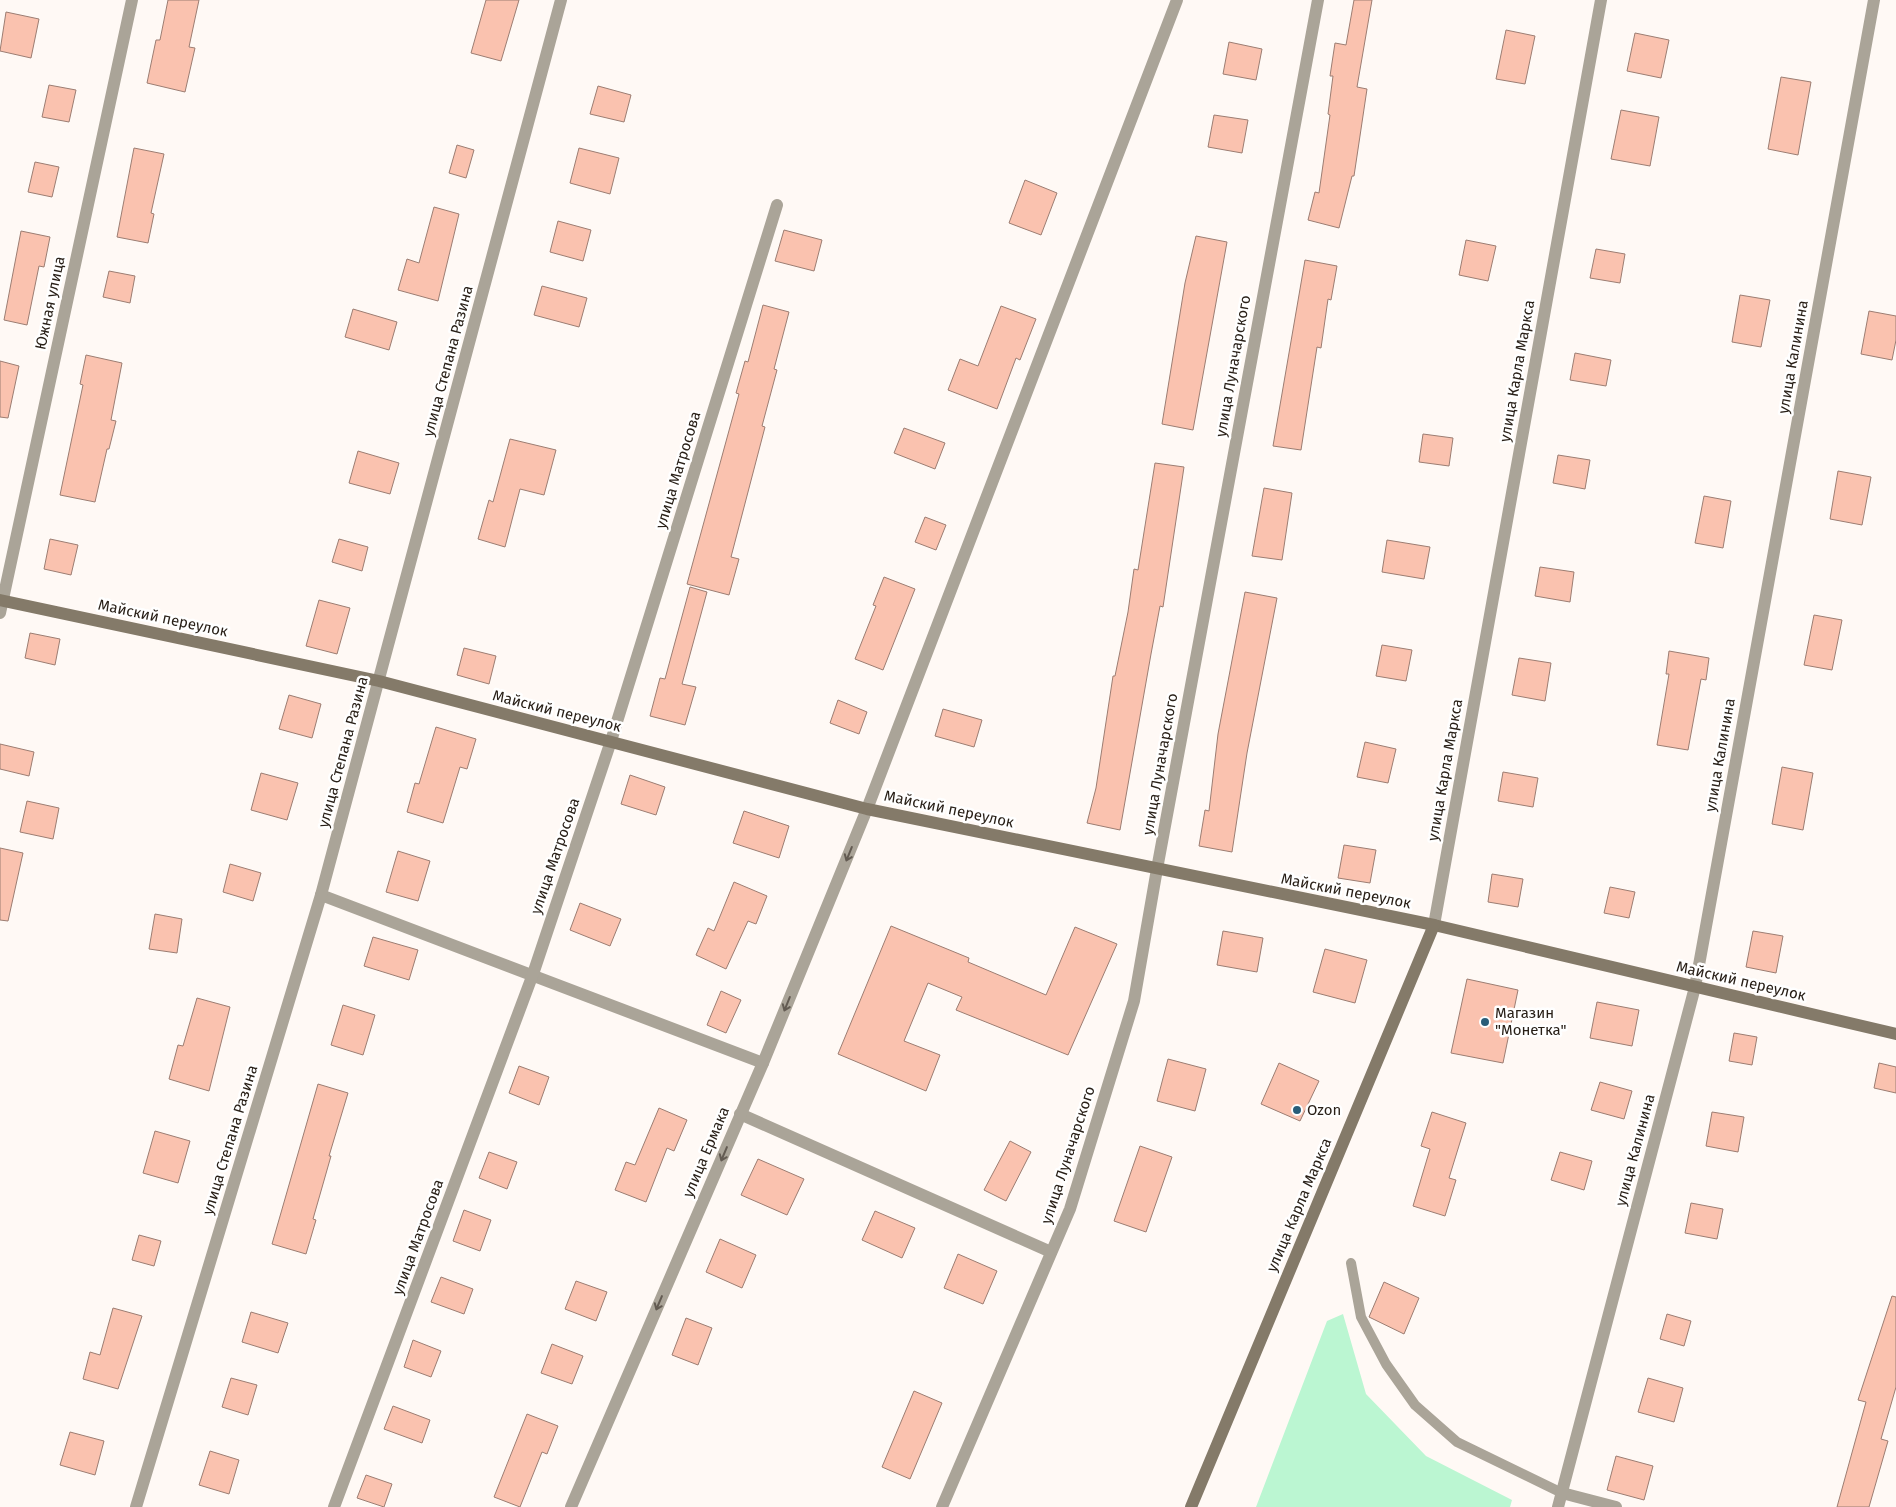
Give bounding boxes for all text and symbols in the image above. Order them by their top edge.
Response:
street label: Южная улица [31,255,69,351]
street label: улица Степана Разина [419,284,477,438]
street label: улица Луначарского [1212,294,1254,438]
street label: улица Карла Маркса [1496,299,1538,443]
street label: улица Калинина [1774,299,1812,415]
street label: улица Матросова [652,409,704,531]
street label: Майский переулок [96,595,230,641]
street label: улица Степана Разина [314,675,372,829]
street label: Майский переулок [491,686,624,736]
street label: улица Луначарского [1139,692,1181,836]
street label: улица Калинина [1701,697,1739,813]
street label: улица Карла Маркса [1424,698,1466,842]
street label: Майский переулок [882,786,1016,832]
street label: улица Матросова [527,795,583,917]
one-way arrow [844,846,853,861]
street label: Майский переулок [1279,870,1413,912]
street label: Майский переулок [1675,957,1808,1005]
one-way arrow [782,996,792,1011]
place label: Магазин "Монетка" [1495,1004,1566,1039]
marker: Магазин "Монетка" [1479,1016,1491,1028]
street label: улица Степана Разина [199,1063,261,1217]
street label: улица Луначарского [1037,1084,1099,1226]
street label: улица Калинина [1611,1092,1659,1208]
place label: Ozon [1307,1101,1341,1119]
street label: улица Ермака [679,1104,733,1200]
marker: Ozon [1291,1104,1303,1116]
street label: улица Карла Маркса [1263,1135,1335,1275]
one-way arrow [718,1146,728,1161]
street label: улица Матросова [389,1177,447,1297]
one-way arrow [654,1295,664,1310]

